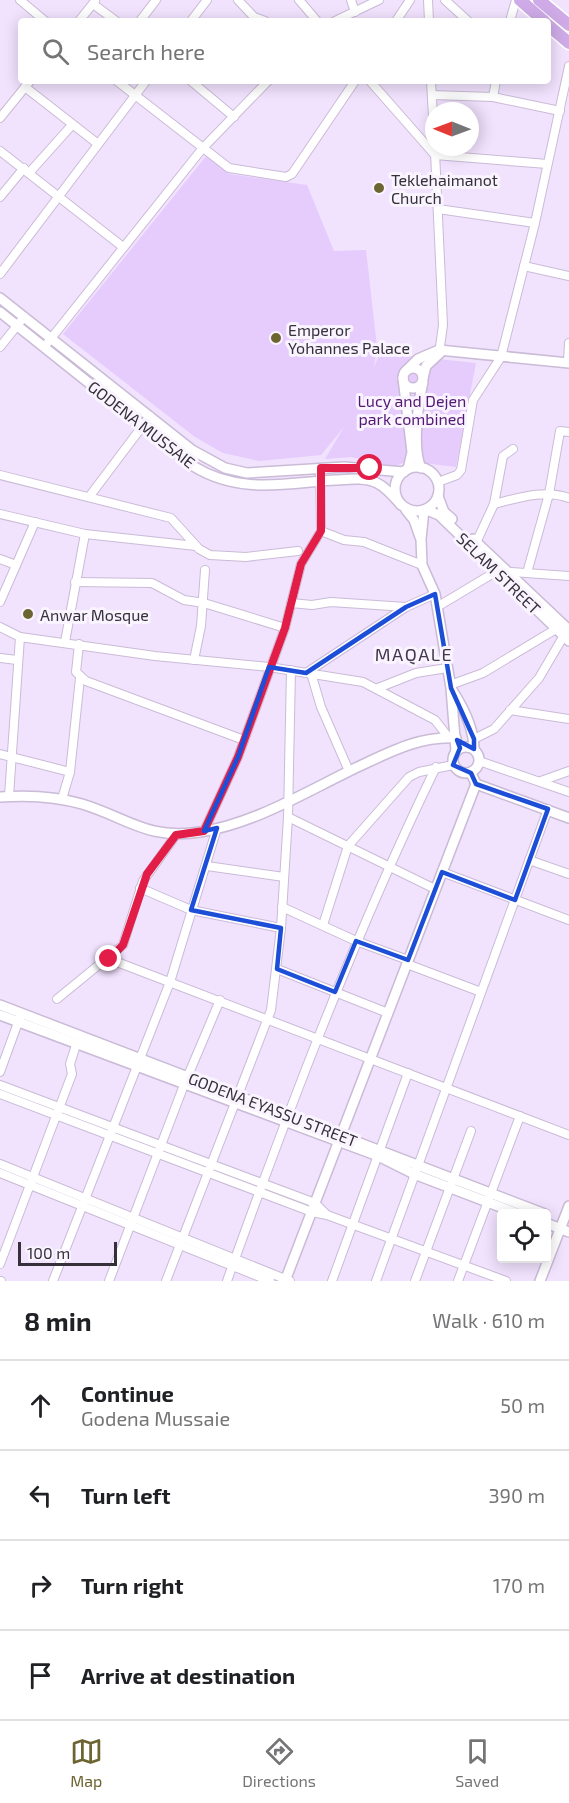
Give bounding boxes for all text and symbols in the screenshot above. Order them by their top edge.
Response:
search box [18,18,551,84]
icon: search [39,35,72,68]
text: Search here [87,38,205,64]
north arrow [425,102,479,156]
place label: Teklehaimanot Church [391,170,498,207]
marker: Teklehaimanot Church [372,181,386,195]
place label: Emperor Yohannes Palace [288,320,410,357]
marker: Emperor Yohannes Palace [269,331,283,345]
street label: GODENA MUSSAIE [85,376,199,472]
park label: Lucy and Dejen park combined [358,391,466,428]
route start [356,454,382,480]
street label: SELAM STREET [453,528,545,618]
place label: Anwar Mosque [40,605,149,624]
marker: Anwar Mosque [21,607,35,621]
district label: MAQALE [375,643,453,665]
route end [95,945,121,971]
street label: GODENA EYASSU STREET [186,1068,360,1150]
map controls [497,1209,551,1263]
button: locate [497,1209,551,1263]
scale bar [18,1239,117,1266]
text: 100 m [27,1243,70,1262]
text: 8 min [24,1305,92,1336]
text: Walk · 610 m [432,1308,545,1332]
text: Continue [81,1380,174,1406]
icon: ahead [24,1389,57,1422]
text: 50 m [500,1393,545,1417]
text: Godena Mussaie [81,1406,230,1430]
icon: left [24,1479,57,1512]
text: Turn left [81,1482,170,1508]
text: 390 m [488,1483,545,1507]
icon: right [24,1569,57,1602]
text: Turn right [81,1572,183,1598]
text: 170 m [493,1573,545,1597]
icon: arrive [24,1659,57,1692]
text: Arrive at destination [81,1662,295,1688]
tab: Map [70,1735,103,1790]
tab: Directions [242,1735,316,1790]
tab: Saved [455,1735,499,1790]

